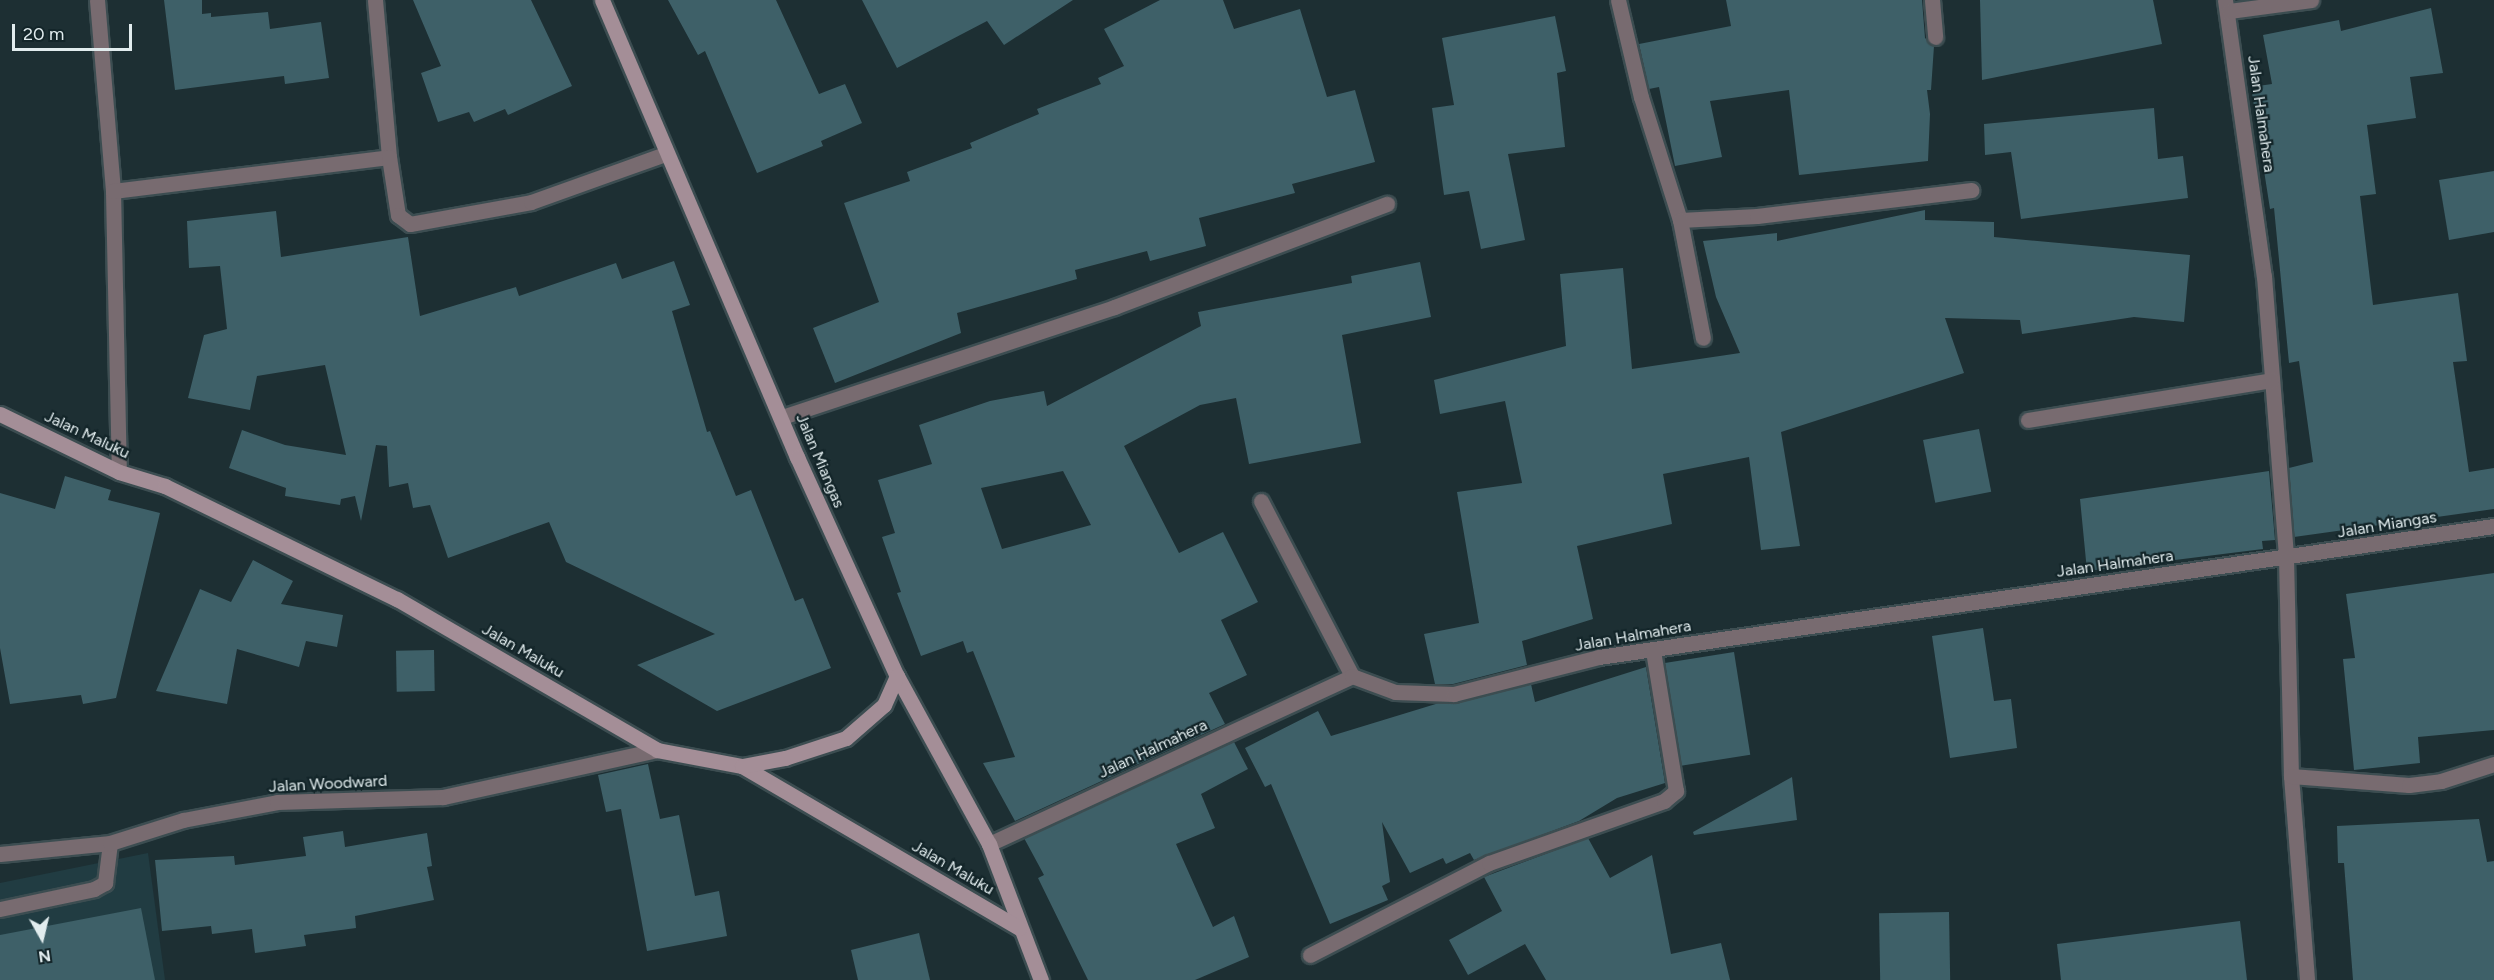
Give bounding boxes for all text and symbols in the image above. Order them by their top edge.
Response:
scale bar [15,12,135,50]
text: 20 m [23,23,64,45]
street label: Jalan Halmahera [2243,54,2279,174]
street label: Jalan Maluku [41,407,133,463]
street label: Jalan Miangas [792,411,848,511]
street label: Jalan Miangas [2336,508,2438,542]
street label: Jalan Halmahera [2055,546,2175,582]
street label: Jalan Halmahera [1573,616,1693,656]
street label: Jalan Maluku [478,620,568,682]
street label: Jalan Halmahera [1096,715,1210,783]
street label: Jalan Woodward [268,771,388,797]
street label: Jalan Maluku [908,837,998,899]
north arrow [12,908,72,968]
text: N [37,946,52,967]

